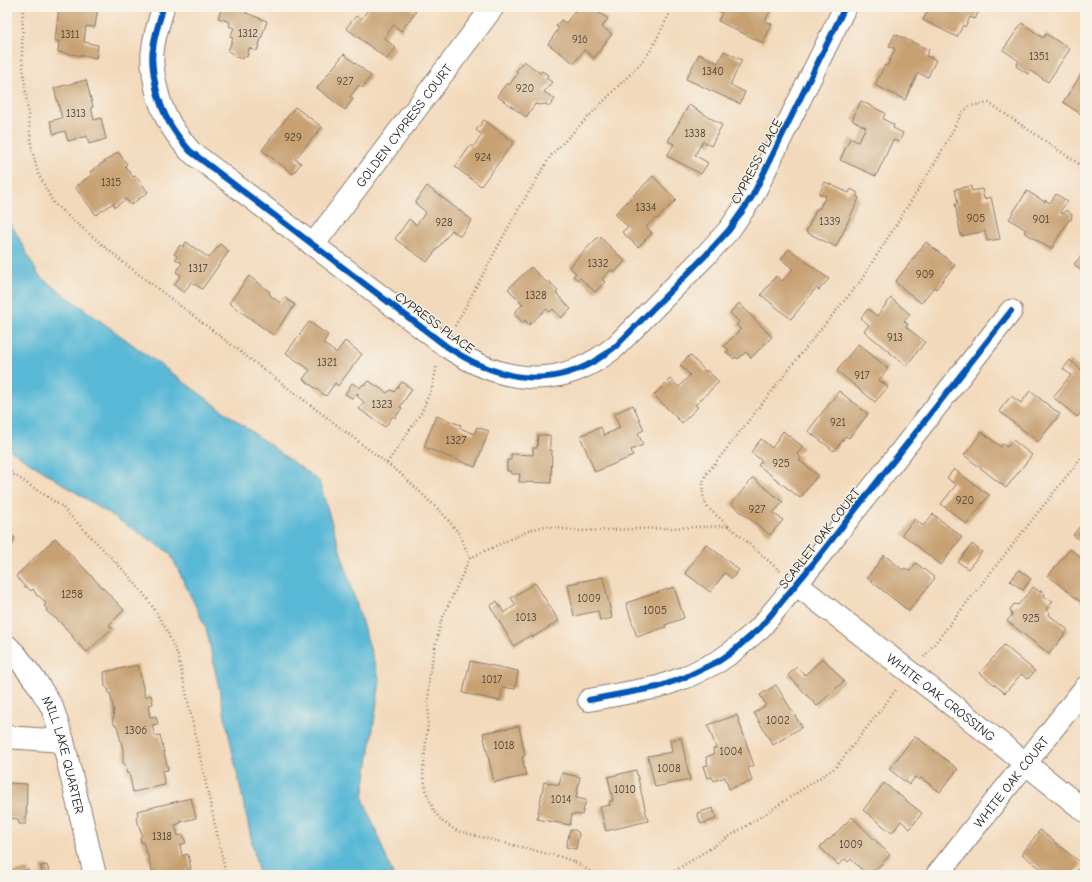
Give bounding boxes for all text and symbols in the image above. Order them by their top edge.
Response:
house number: 1312 [238,27,258,40]
house number: 1311 [61,28,79,41]
house number: 916 [572,33,588,46]
house number: 1351 [1029,50,1049,63]
street label: GOLDEN CYPRESS COURT [353,61,455,190]
house number: 1340 [702,65,724,78]
house number: 927 [337,75,353,88]
house number: 920 [516,82,534,95]
house number: 1313 [66,107,86,120]
street label: CYPRESS PLACE [728,116,785,206]
house number: 1338 [684,127,706,140]
house number: 929 [284,131,302,144]
house number: 924 [475,151,491,164]
house number: 1315 [101,176,121,189]
house number: 1334 [636,201,656,214]
house number: 905 [967,212,985,225]
house number: 901 [1033,213,1049,226]
house number: 1339 [819,215,841,228]
house number: 928 [435,216,453,229]
house number: 1332 [587,257,609,270]
house number: 1317 [188,262,208,275]
house number: 909 [916,268,934,281]
street label: CYPRESS PLACE [392,289,477,356]
house number: 1328 [525,289,547,302]
house number: 913 [887,331,903,344]
house number: 1321 [317,356,337,369]
house number: 917 [854,369,870,382]
house number: 1323 [371,398,393,411]
house number: 921 [830,416,846,429]
house number: 1327 [446,434,466,447]
house number: 925 [772,457,790,470]
street label: SCARLET OAK COURT [776,485,863,592]
house number: 920 [956,494,974,507]
house number: 927 [749,503,765,516]
house number: 1258 [61,588,83,601]
house number: 1009 [577,592,601,605]
house number: 1005 [643,604,667,617]
house number: 1013 [516,611,536,624]
house number: 925 [1022,612,1040,625]
street label: WHITE OAK CROSSING [884,650,998,744]
house number: 1017 [482,673,502,686]
street label: MILL LAKE QUARTER [39,693,87,816]
house number: 1002 [766,714,790,727]
house number: 1306 [125,724,147,737]
street label: WHITE OAK COURT [971,733,1052,831]
house number: 1018 [493,739,515,752]
house number: 1004 [719,745,743,758]
house number: 1008 [657,762,681,775]
house number: 1010 [614,783,636,796]
house number: 1014 [551,793,571,806]
house number: 1318 [152,830,172,843]
house number: 1009 [839,838,863,851]

